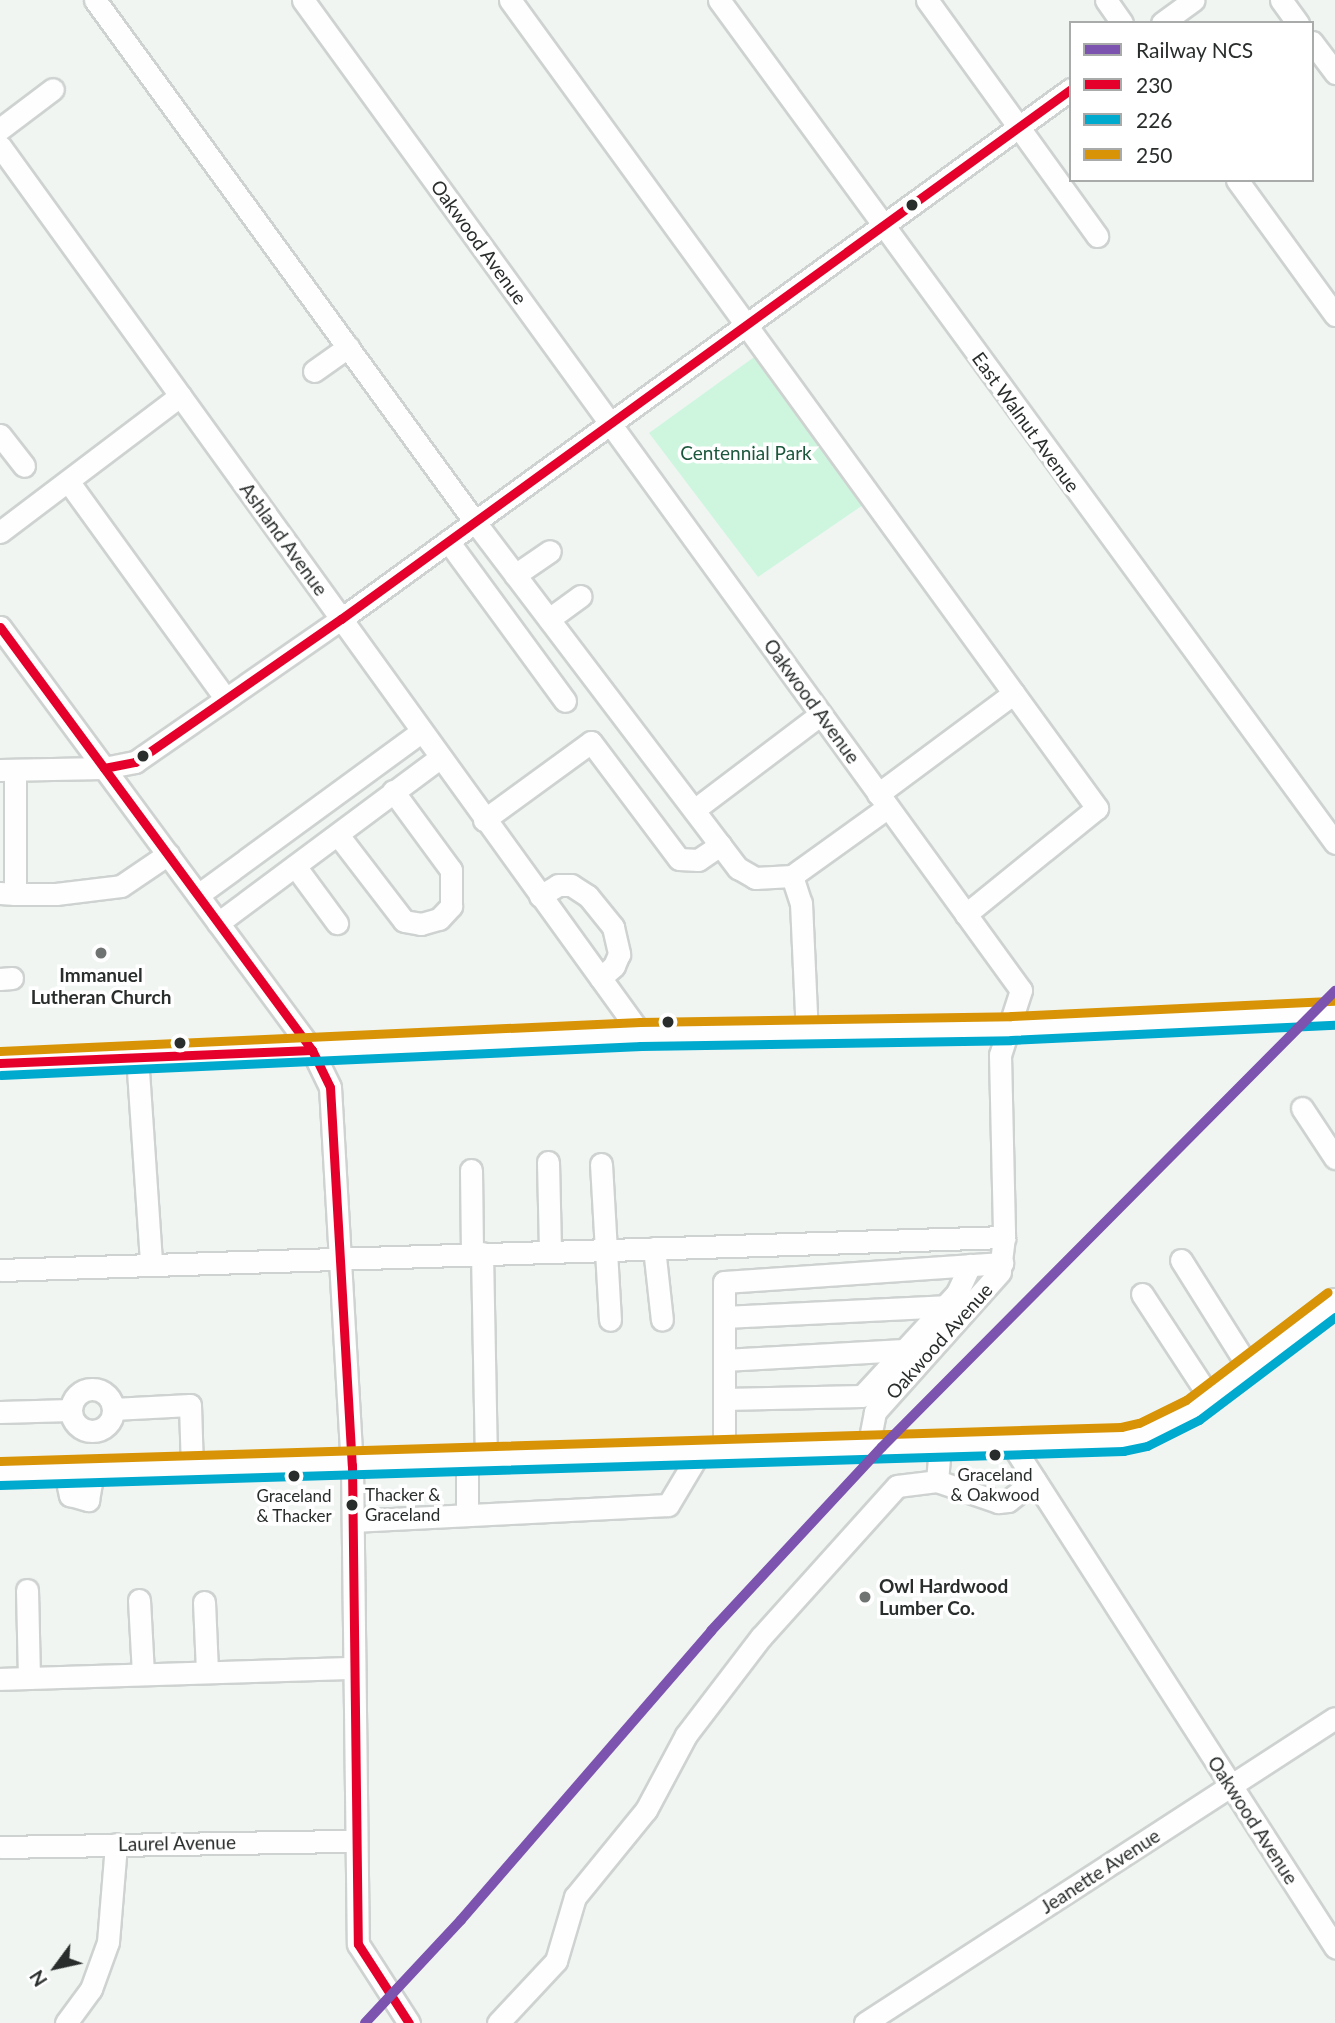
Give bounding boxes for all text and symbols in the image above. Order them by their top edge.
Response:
legend [1069,21,1314,182]
text: Railway NCS [1136,37,1253,62]
text: 230 [1136,72,1173,97]
text: 226 [1136,107,1173,132]
text: 250 [1136,142,1173,167]
street label: Oakwood Avenue [426,175,532,309]
unlabelled marker [905,198,919,212]
street label: East Walnut Avenue [967,347,1085,497]
park label: Centennial Park [680,442,812,464]
street label: Ashland Avenue [235,478,333,600]
street label: Oakwood Avenue [759,634,865,768]
unlabelled marker [136,749,150,763]
marker: Immanuel Lutheran Church [93,945,109,961]
place label: Immanuel Lutheran Church [31,964,171,1008]
unlabelled marker [661,1015,675,1029]
unlabelled marker [173,1036,187,1050]
street label: Oakwood Avenue [881,1278,997,1404]
marker: Graceland & Oakwood [988,1448,1002,1462]
place label: Graceland & Oakwood [951,1465,1039,1505]
marker: Graceland & Thacker [287,1469,301,1483]
place label: Thacker & Graceland [365,1485,441,1525]
place label: Graceland & Thacker [256,1486,332,1526]
marker: Thacker & Graceland [345,1498,359,1512]
place label: Owl Hardwood Lumber Co. [879,1575,1008,1619]
marker: Owl Hardwood Lumber Co. [857,1589,873,1605]
street label: Oakwood Avenue [1203,1751,1303,1889]
street label: Jeanette Avenue [1036,1824,1164,1918]
street label: Laurel Avenue [118,1831,236,1855]
north arrow [21,1932,91,2002]
text: N [24,1966,52,1991]

